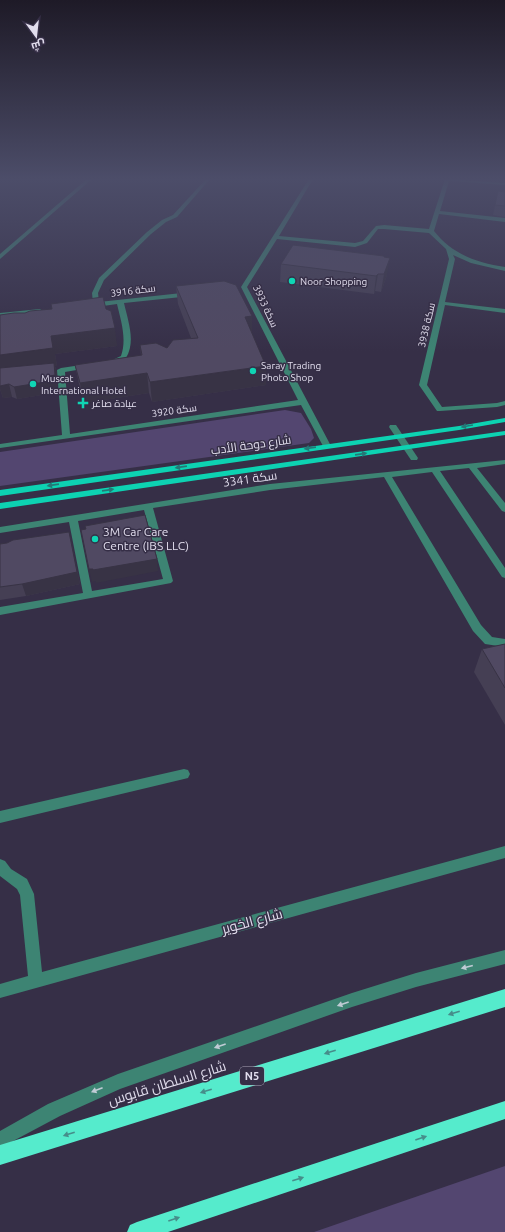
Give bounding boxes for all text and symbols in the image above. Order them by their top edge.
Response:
north arrow [16,16,56,56]
text: ش [30,37,47,53]
marker: Noor Shopping [287,276,297,286]
place label: Noor Shopping [300,276,367,287]
street label: سكة 3916 [110,282,156,299]
street label: سكة 3933 [251,283,280,329]
street label: سكة 3938 [416,302,437,349]
place label: Saray Trading Photo Shop [261,360,321,383]
marker: Saray Trading Photo Shop [248,366,258,376]
place label: Muscat International Hotel [41,373,127,396]
marker: Muscat International Hotel [28,379,38,389]
marker: عيادة صاغر [77,397,89,409]
place label: عيادة صاغر [91,398,137,409]
street label: سكة 3920 [151,402,197,419]
one-way arrow [460,424,473,430]
street label: شارع دوحة الأدب [210,432,292,459]
one-way arrow [304,445,316,451]
one-way arrow [355,451,367,457]
one-way arrow [175,464,188,470]
street label: سكة 3341 [222,468,278,489]
one-way arrow [47,482,59,488]
one-way arrow [102,487,114,493]
place label: 3M Car Care Centre (IBS LLC) [103,525,189,553]
marker: 3M Car Care Centre (IBS LLC) [90,534,100,544]
street label: شارع الخوير [219,905,284,938]
one-way arrow [461,964,473,970]
one-way arrow [336,1001,348,1007]
one-way arrow [448,1011,460,1017]
one-way arrow [213,1043,225,1049]
one-way arrow [324,1049,336,1055]
street label: شارع السلطان قابوس [106,1057,228,1110]
road number: N5 [240,1067,264,1085]
one-way arrow [91,1088,103,1094]
one-way arrow [200,1088,212,1094]
one-way arrow [62,1131,74,1137]
one-way arrow [415,1135,427,1141]
one-way arrow [292,1176,304,1182]
one-way arrow [168,1216,180,1222]

